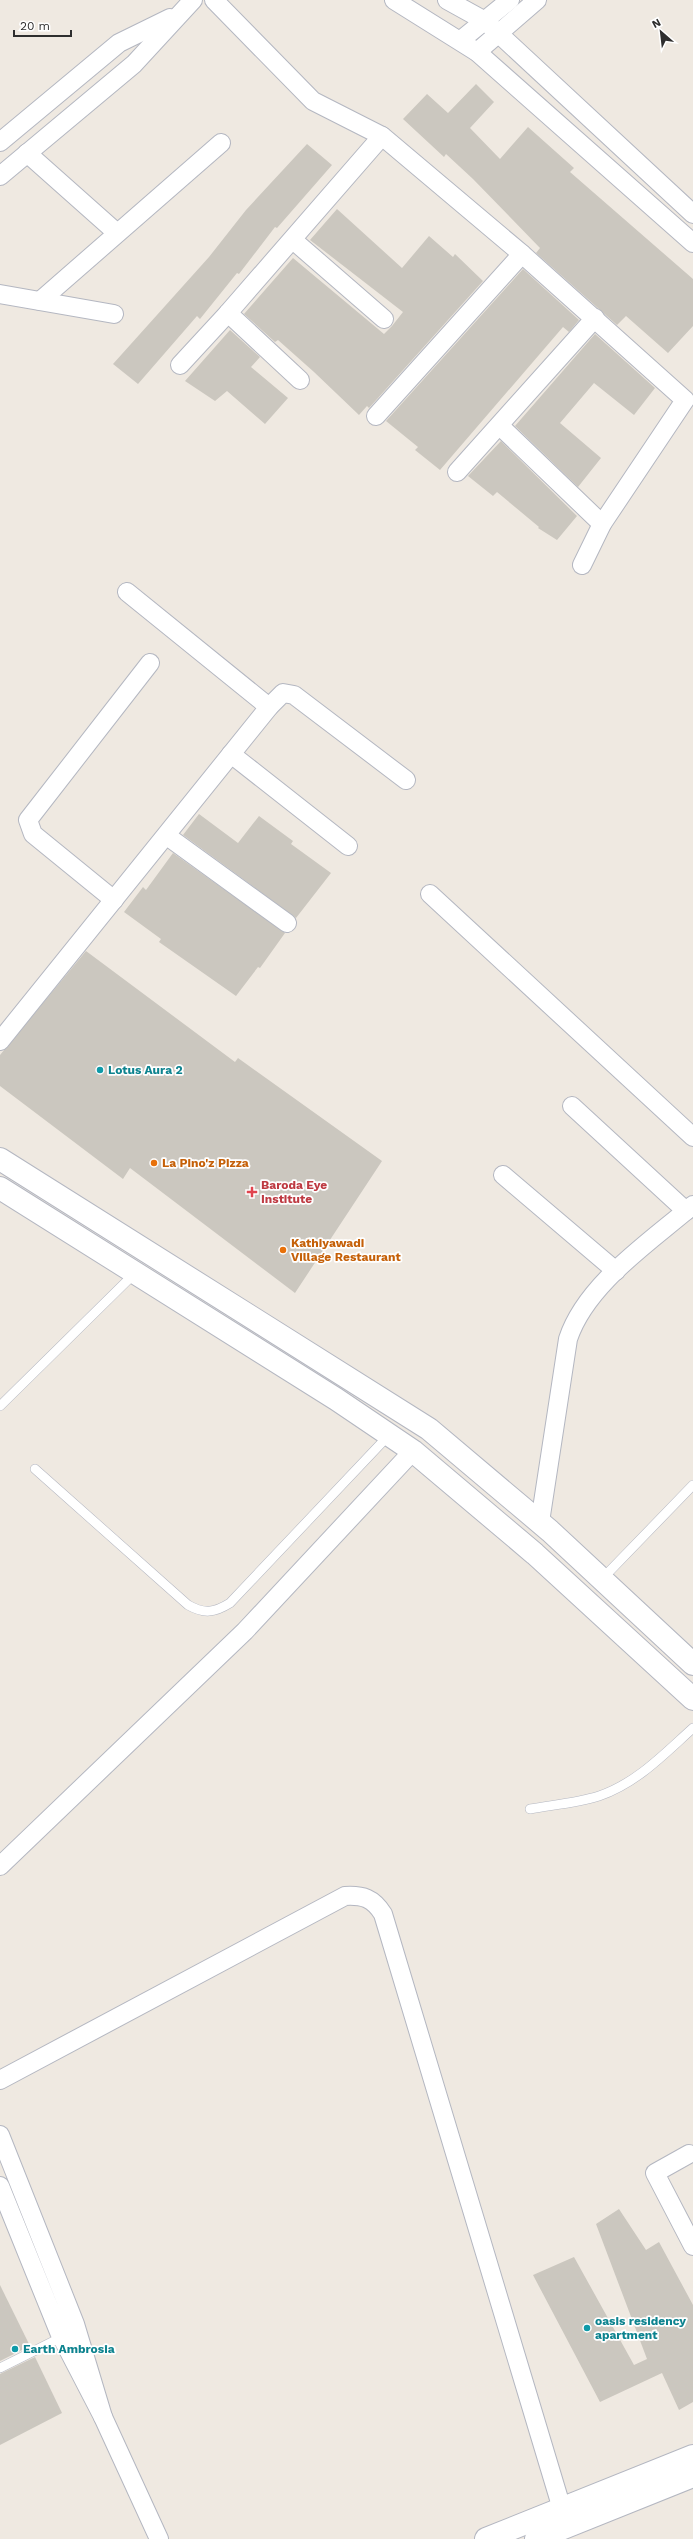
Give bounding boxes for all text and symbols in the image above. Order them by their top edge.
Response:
scale bar [14,12,71,38]
north arrow [641,12,681,52]
text: N [650,16,663,31]
text: 20 m [20,19,50,33]
place label: Lotus Aura 2 [108,1063,183,1077]
marker: Lotus Aura 2 [95,1065,105,1075]
place label: La Pino'z Pizza [162,1156,249,1170]
marker: La Pino'z Pizza [149,1158,159,1168]
place label: Baroda Eye Institute [261,1178,327,1206]
marker: Baroda Eye Institute [246,1186,258,1198]
place label: Kathiyawadi Village Restaurant [291,1236,401,1264]
marker: Kathiyawadi Village Restaurant [278,1245,288,1255]
place label: oasis residency apartment [595,2314,686,2342]
marker: oasis residency apartment [582,2323,592,2333]
place label: Earth Ambrosia [23,2342,115,2356]
marker: Earth Ambrosia [10,2344,20,2354]

